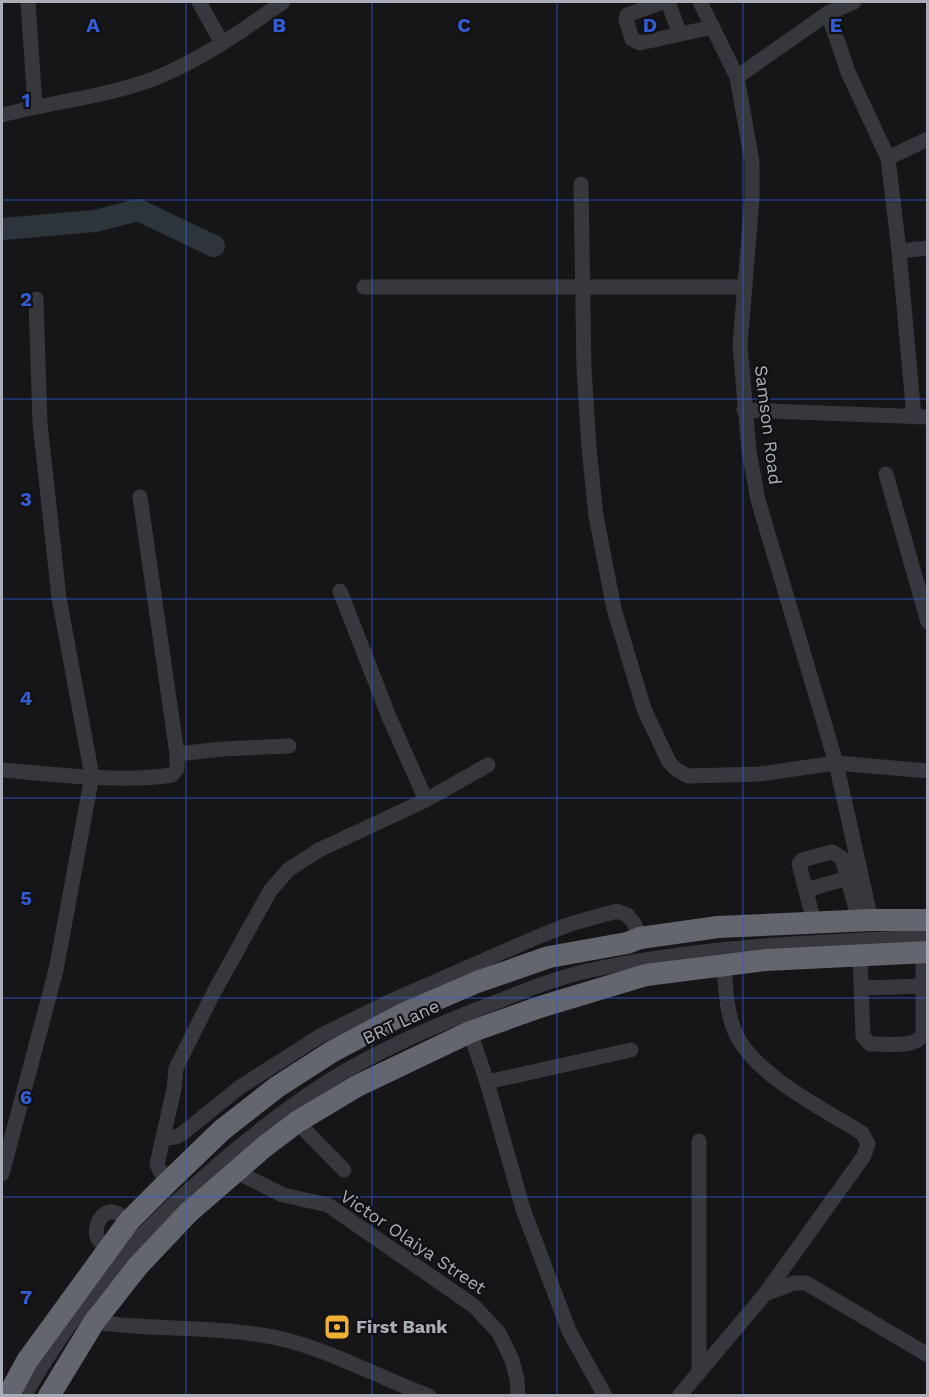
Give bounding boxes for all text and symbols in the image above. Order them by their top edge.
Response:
text: A [86,13,100,37]
text: B [272,13,286,37]
text: C [457,13,471,37]
text: D [643,13,657,37]
text: E [830,13,842,37]
text: 1 [22,88,30,112]
text: 2 [20,287,32,311]
street label: Samson Road [751,364,786,486]
text: 3 [20,487,32,511]
text: 4 [20,686,33,710]
text: 5 [20,886,32,910]
street label: BRT Lane [359,995,443,1048]
text: 6 [20,1085,32,1109]
street label: Victor Olaiya Street [337,1185,490,1298]
text: 7 [20,1285,32,1309]
bank icon: First Bank [322,1312,352,1342]
place label: First Bank [356,1316,448,1337]

